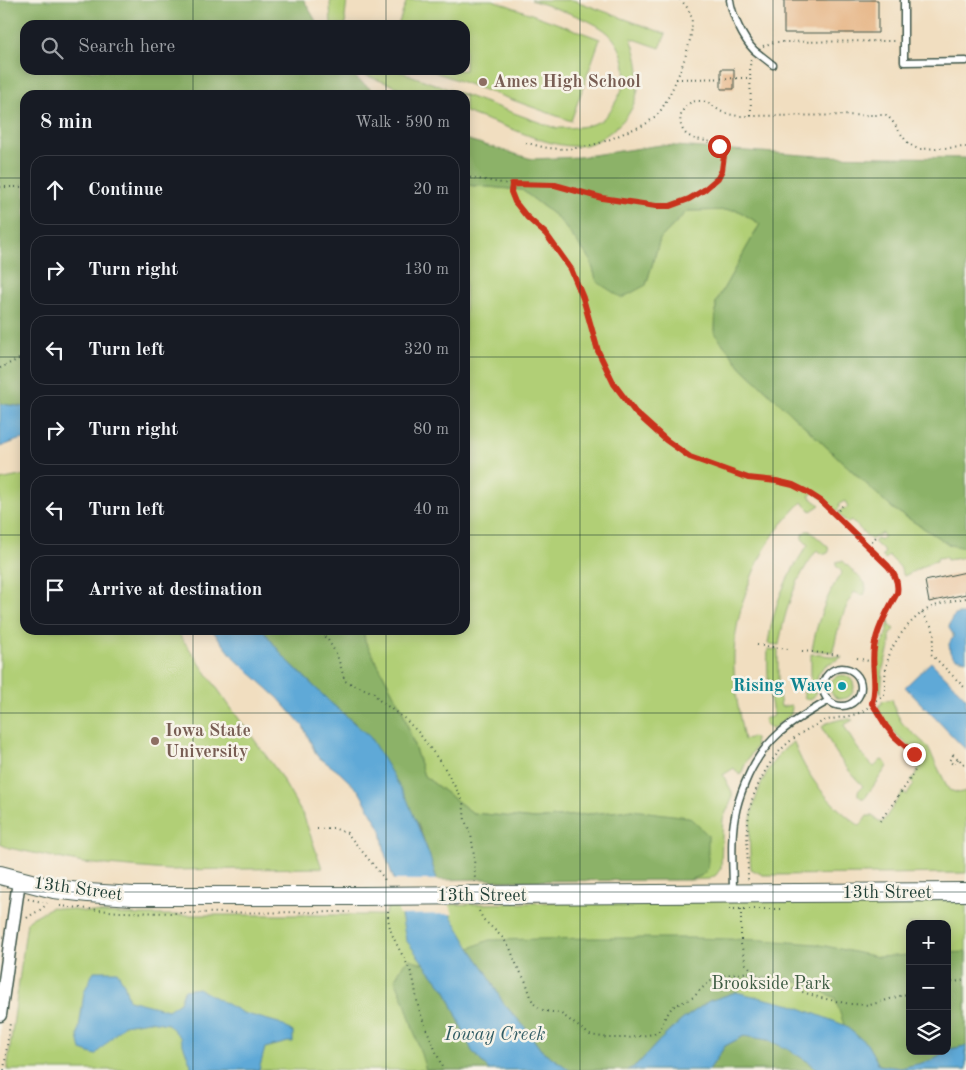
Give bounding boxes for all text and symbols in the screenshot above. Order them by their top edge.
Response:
search box [20,20,470,75]
icon: search [38,34,66,62]
text: Search here [78,38,175,57]
place label: Ames High School [493,73,641,91]
marker: Ames High School [477,76,489,88]
text: 8 min [40,112,93,133]
text: Walk · 590 m [355,115,450,131]
route start [708,135,731,158]
icon: ahead [41,176,69,204]
text: Continue [88,181,163,200]
text: 20 m [413,182,449,198]
icon: right [41,256,69,284]
text: Turn right [88,261,178,280]
text: 130 m [404,262,449,278]
icon: left [41,336,69,364]
text: Turn left [88,341,165,360]
text: 320 m [404,342,449,358]
icon: right [41,416,69,444]
text: Turn right [88,421,178,440]
text: 80 m [413,422,449,438]
icon: left [41,496,69,524]
text: Turn left [88,501,165,520]
text: 40 m [413,502,449,518]
icon: arrive [41,576,69,604]
text: Arrive at destination [88,581,262,600]
place label: Rising Wave [732,677,832,695]
marker: Rising Wave [836,680,848,692]
place label: Iowa State University [165,722,251,761]
marker: Iowa State University [149,735,161,747]
route end [903,743,926,766]
street label: 13th Street [32,874,124,904]
street label: 13th Street [842,884,932,902]
street label: 13th Street [437,887,527,905]
map controls [906,920,951,1055]
button: + [906,920,951,965]
button: − [906,965,951,1010]
park label: Brookside Park [711,975,831,993]
button: layers [906,1010,951,1055]
water label: Ioway Creek [443,1026,546,1045]

